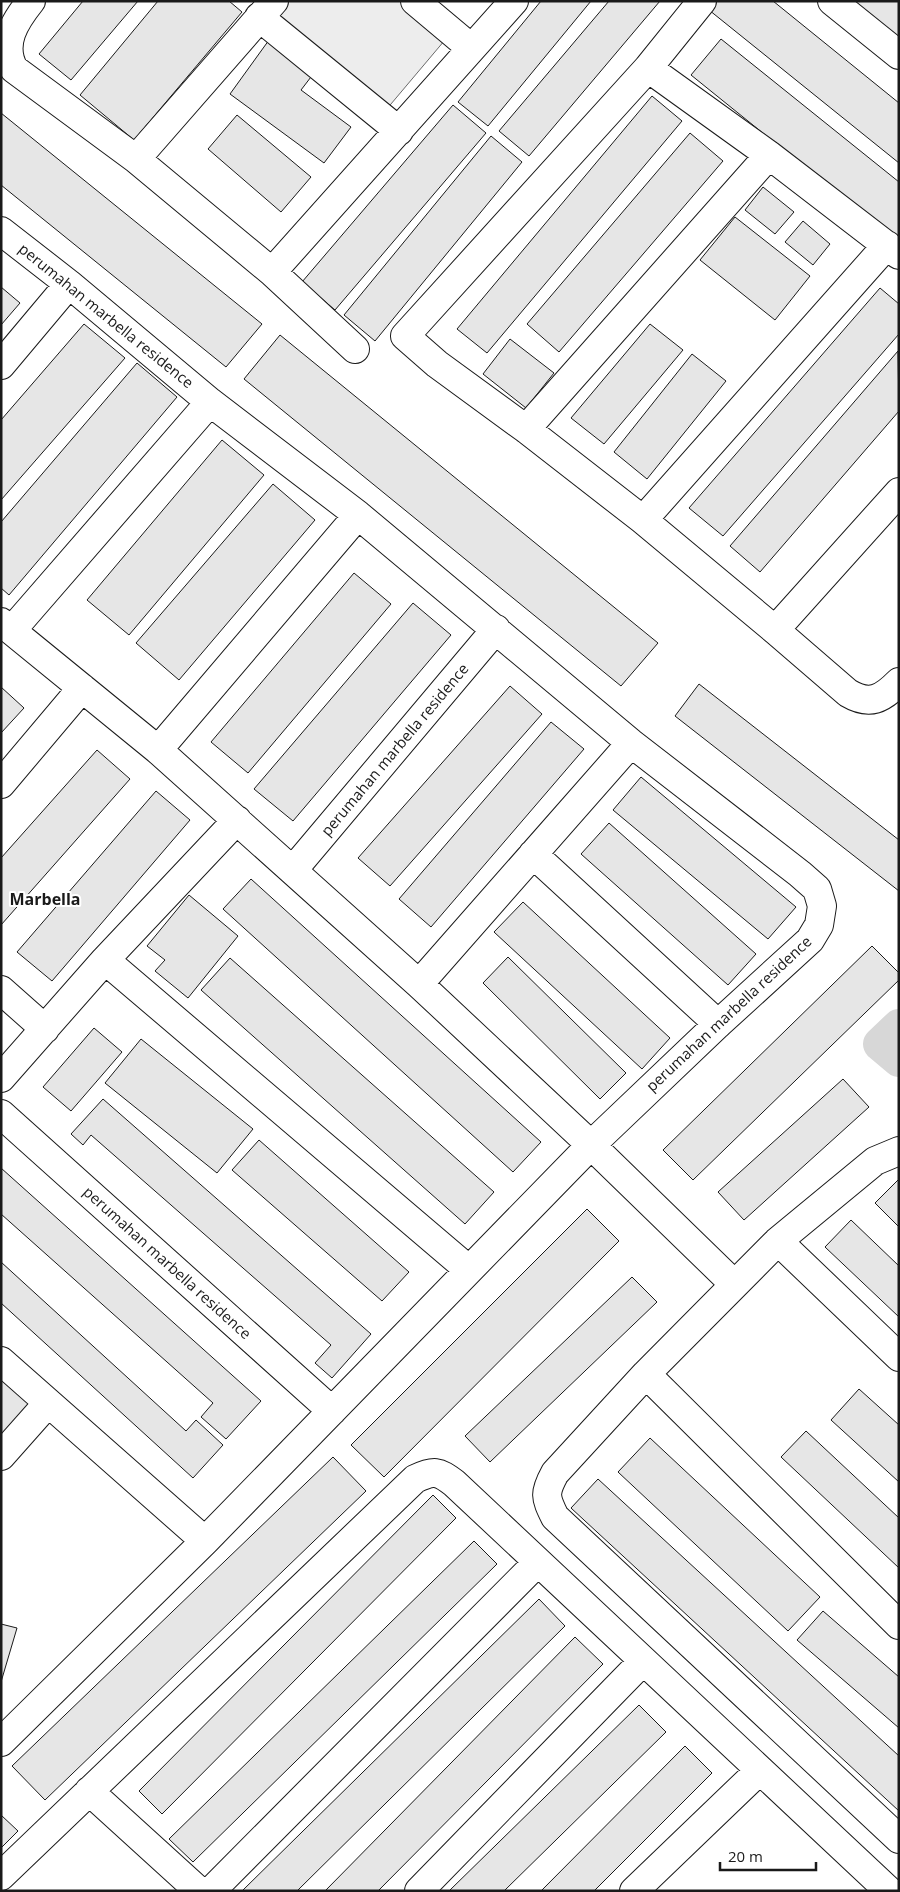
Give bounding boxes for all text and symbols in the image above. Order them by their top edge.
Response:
street label: perumahan marbella residence [15,238,198,392]
street label: perumahan marbella residence [316,659,472,840]
district label: Marbella [9,888,81,910]
street label: perumahan marbella residence [641,931,815,1095]
street label: perumahan marbella residence [79,1181,256,1343]
scale bar [720,1840,816,1872]
text: 20 m [728,1846,763,1866]

